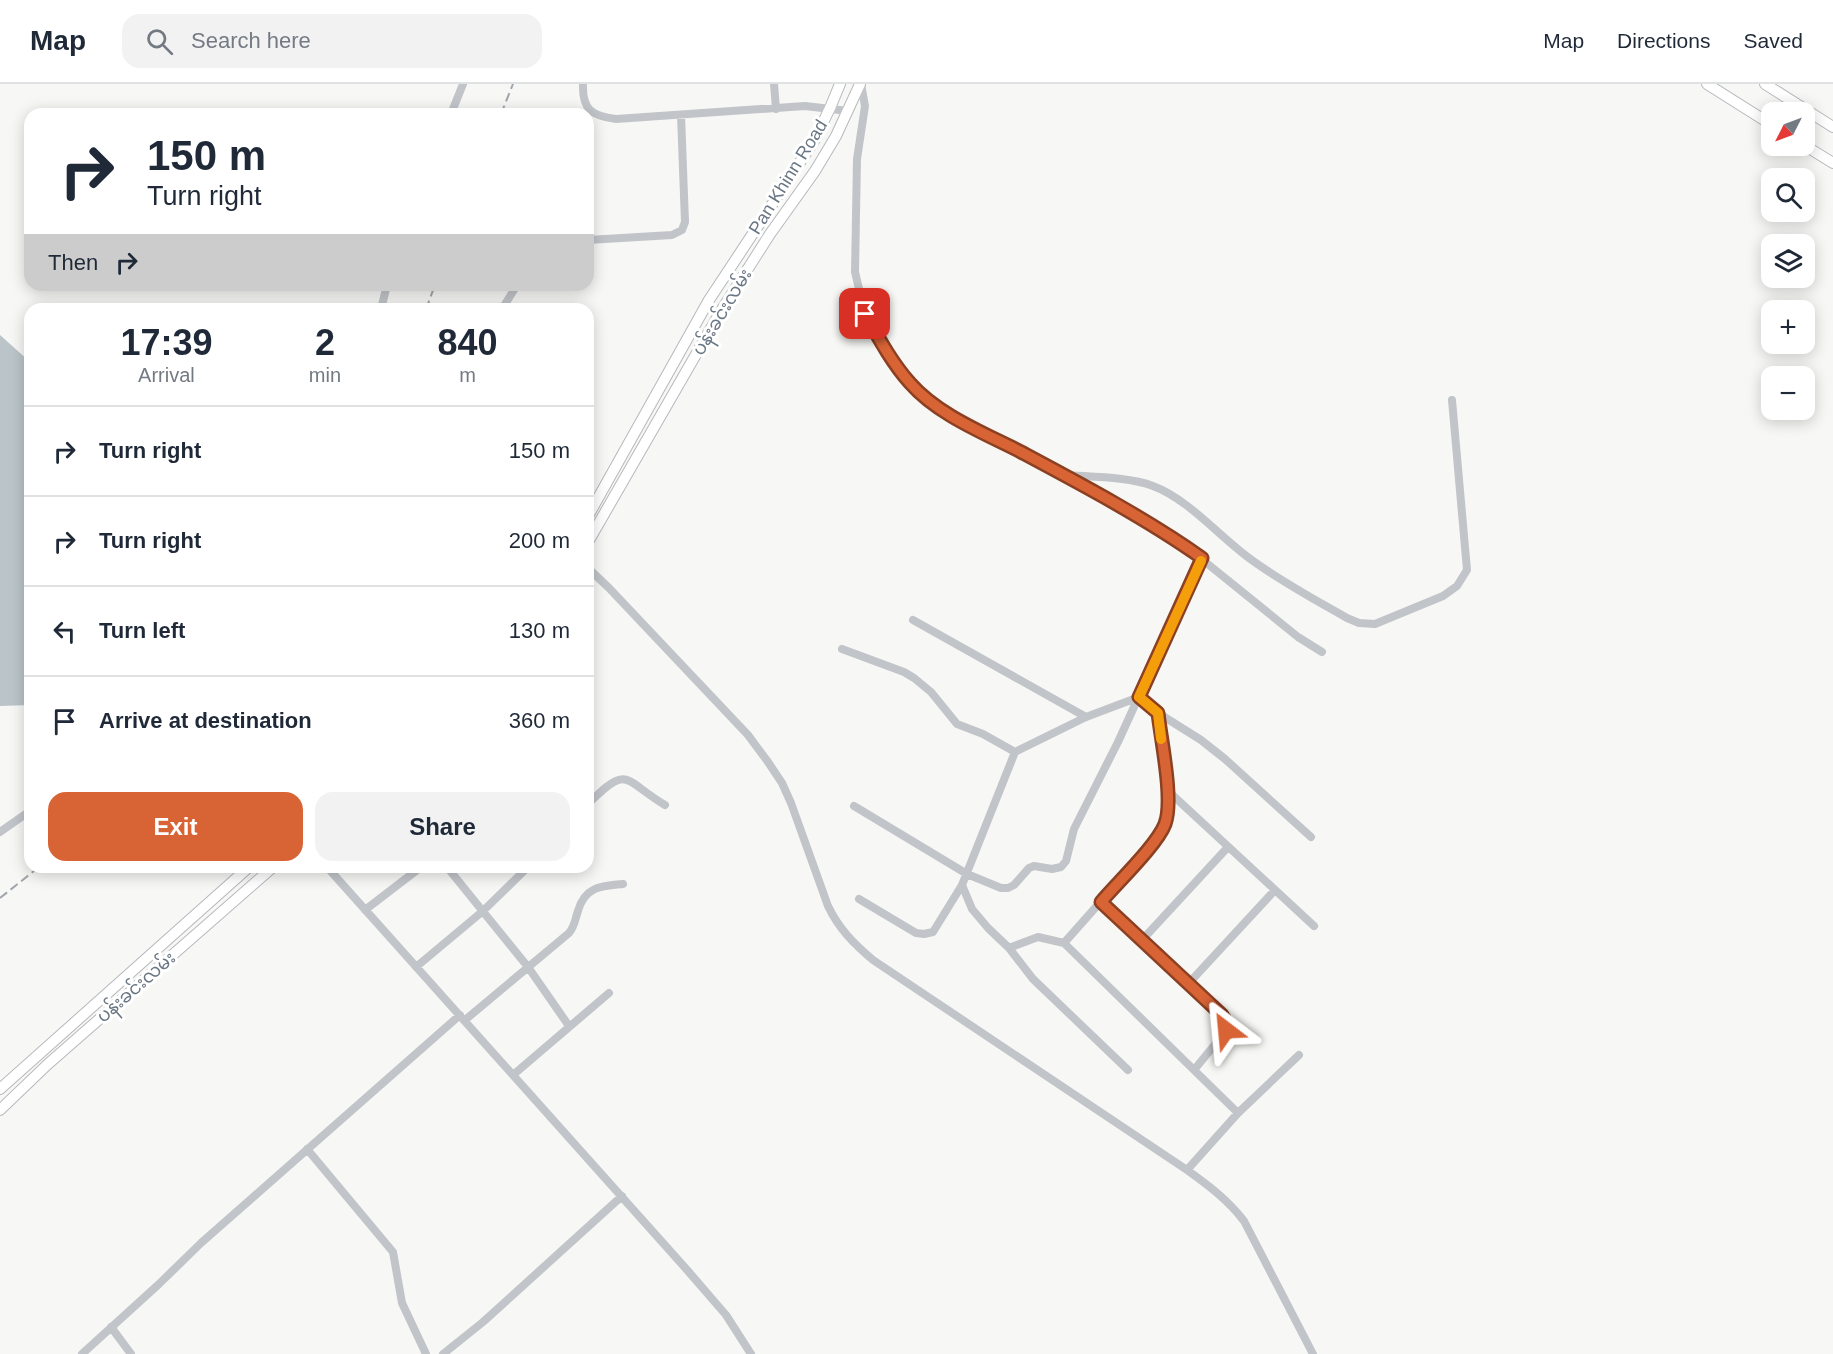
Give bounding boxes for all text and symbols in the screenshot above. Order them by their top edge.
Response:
search box [122,14,542,68]
text: Map [30,25,86,56]
icon: search [143,25,176,58]
text: Search here [191,28,311,53]
text: Map [1543,29,1584,52]
text: Directions [1617,29,1710,52]
text: Saved [1743,29,1803,52]
north arrow [1761,102,1815,156]
map controls [1761,102,1815,420]
street label: Pan Khinn Road [745,116,831,238]
icon: right [48,132,126,210]
text: 150 m [147,132,266,179]
button: search [1761,168,1815,222]
text: Turn right [147,181,262,211]
button: layers [1761,234,1815,288]
icon: right [110,246,143,279]
text: Then [48,250,98,275]
street label: ပန်းခင်းလမ်း [686,264,760,361]
pin [839,288,890,339]
icon: arrive [848,297,881,330]
button: + [1761,300,1815,354]
text: 17:39 [120,322,212,363]
text: 2 [315,322,335,363]
text: 840 [437,322,498,363]
text: Arrival [138,364,195,386]
text: min [309,364,341,386]
text: m [459,364,476,386]
button: − [1761,366,1815,420]
icon: right [48,435,81,468]
text: Turn right [99,438,201,463]
text: 150 m [509,438,570,463]
icon: right [48,525,81,558]
text: Turn right [99,528,201,553]
text: 200 m [509,528,570,553]
icon: left [48,615,81,648]
text: Turn left [99,618,185,643]
text: 130 m [509,618,570,643]
icon: arrive [48,705,81,738]
text: Arrive at destination [99,708,312,733]
text: 360 m [509,708,570,733]
button: Exit [48,792,303,861]
button: Share [315,792,570,861]
street label: ပန်းခင်းလမ်း [91,945,183,1030]
position arrow [1194,998,1258,1062]

